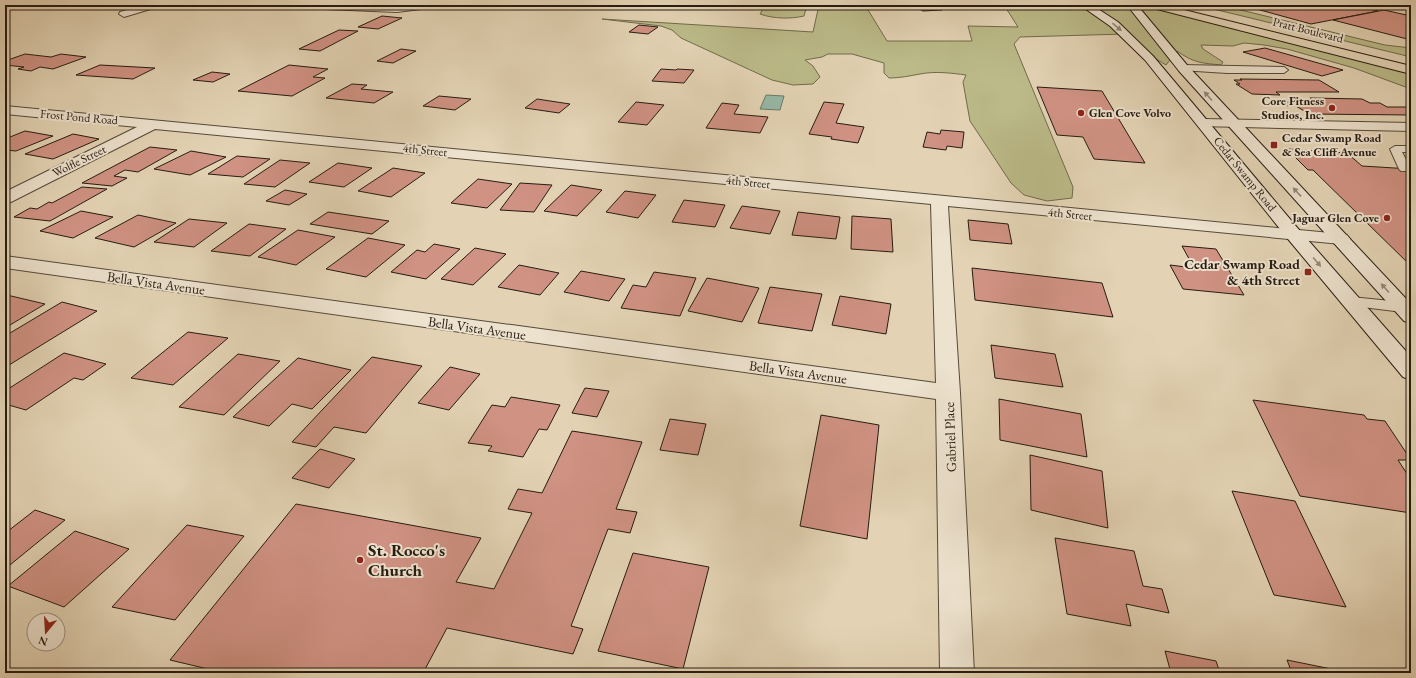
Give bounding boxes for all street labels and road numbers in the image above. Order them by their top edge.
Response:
street label: Pratt Boulevard [1271,14,1346,47]
street label: Frost Pond Road [39,106,119,128]
street label: Cedar Swamp Road [1210,133,1281,215]
street label: 4th Street [402,140,448,160]
street label: Wolfle Street [49,141,109,181]
street label: 4th Street [725,172,771,192]
street label: 4th Street [1047,204,1093,224]
street label: Bella Vista Avenue [106,267,207,299]
street label: Bella Vista Avenue [427,312,528,344]
street label: Bella Vista Avenue [748,356,849,388]
street label: Gabriel Place [940,401,960,472]

